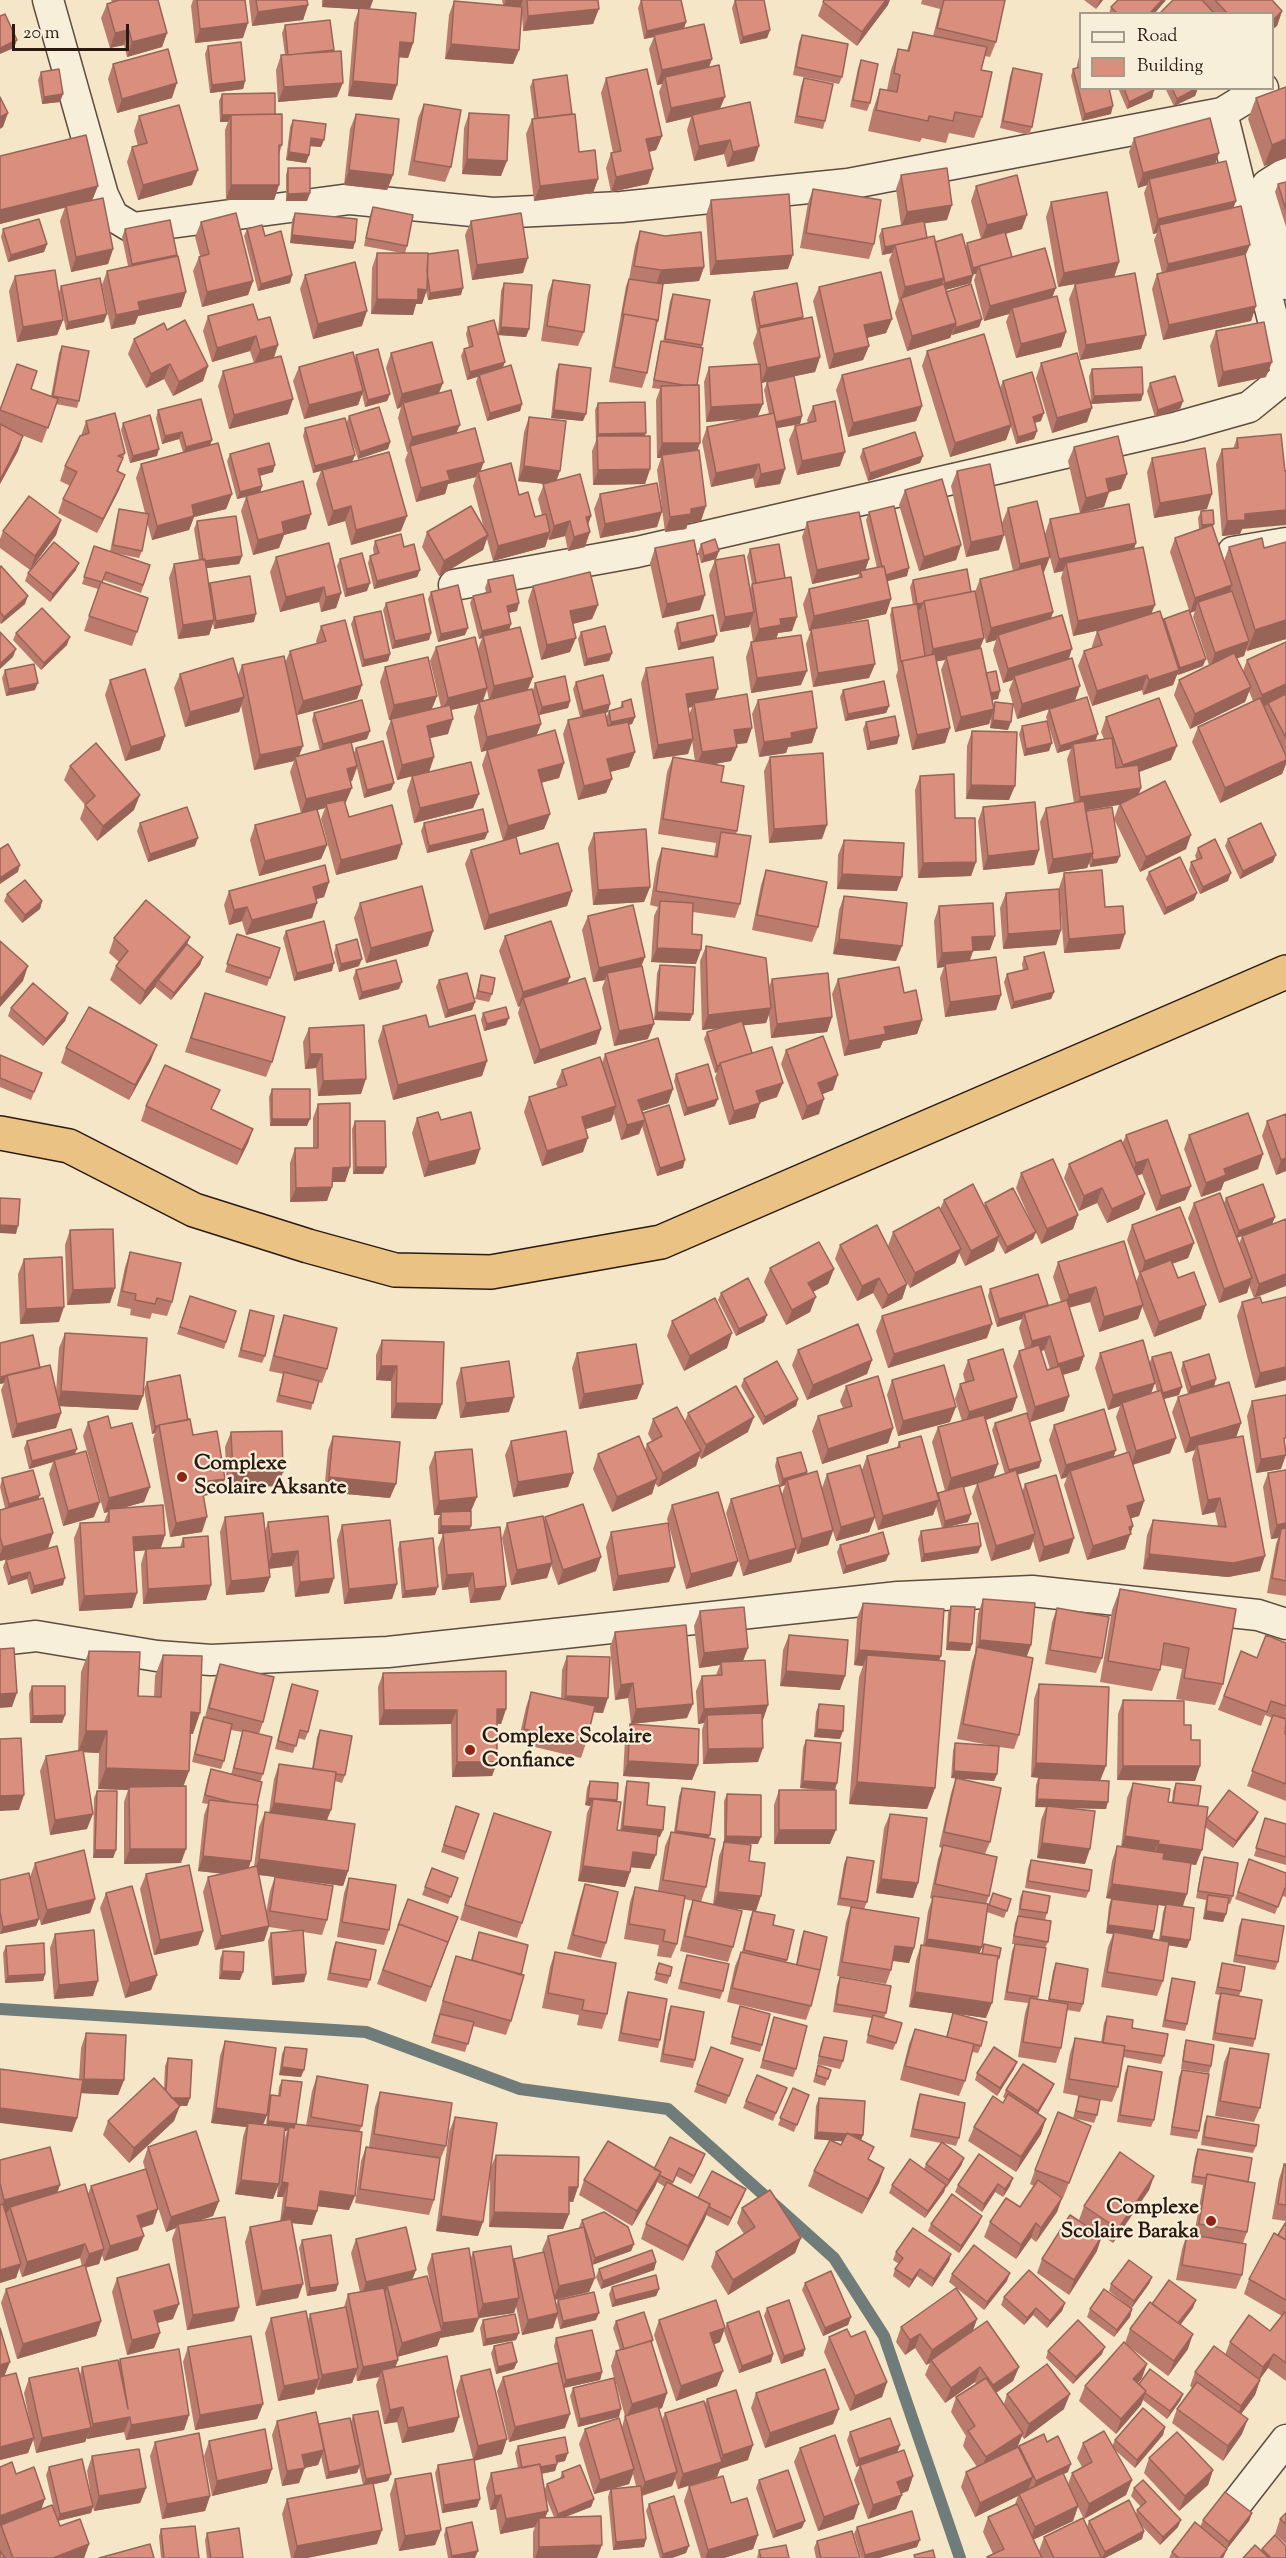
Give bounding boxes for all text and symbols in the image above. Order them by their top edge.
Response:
scale bar [15,12,132,50]
legend [1079,12,1274,90]
text: 20 m [23,21,60,47]
text: Road [1137,24,1177,50]
text: Building [1137,54,1203,80]
place label: Complexe Scolaire Aksante [194,1452,347,1502]
marker: Complexe Scolaire Aksante [175,1470,189,1484]
place label: Complexe Scolaire Confiance [482,1725,652,1775]
marker: Complexe Scolaire Confiance [463,1743,477,1757]
place label: Complexe Scolaire Baraka [1061,2196,1199,2246]
marker: Complexe Scolaire Baraka [1204,2214,1218,2228]

